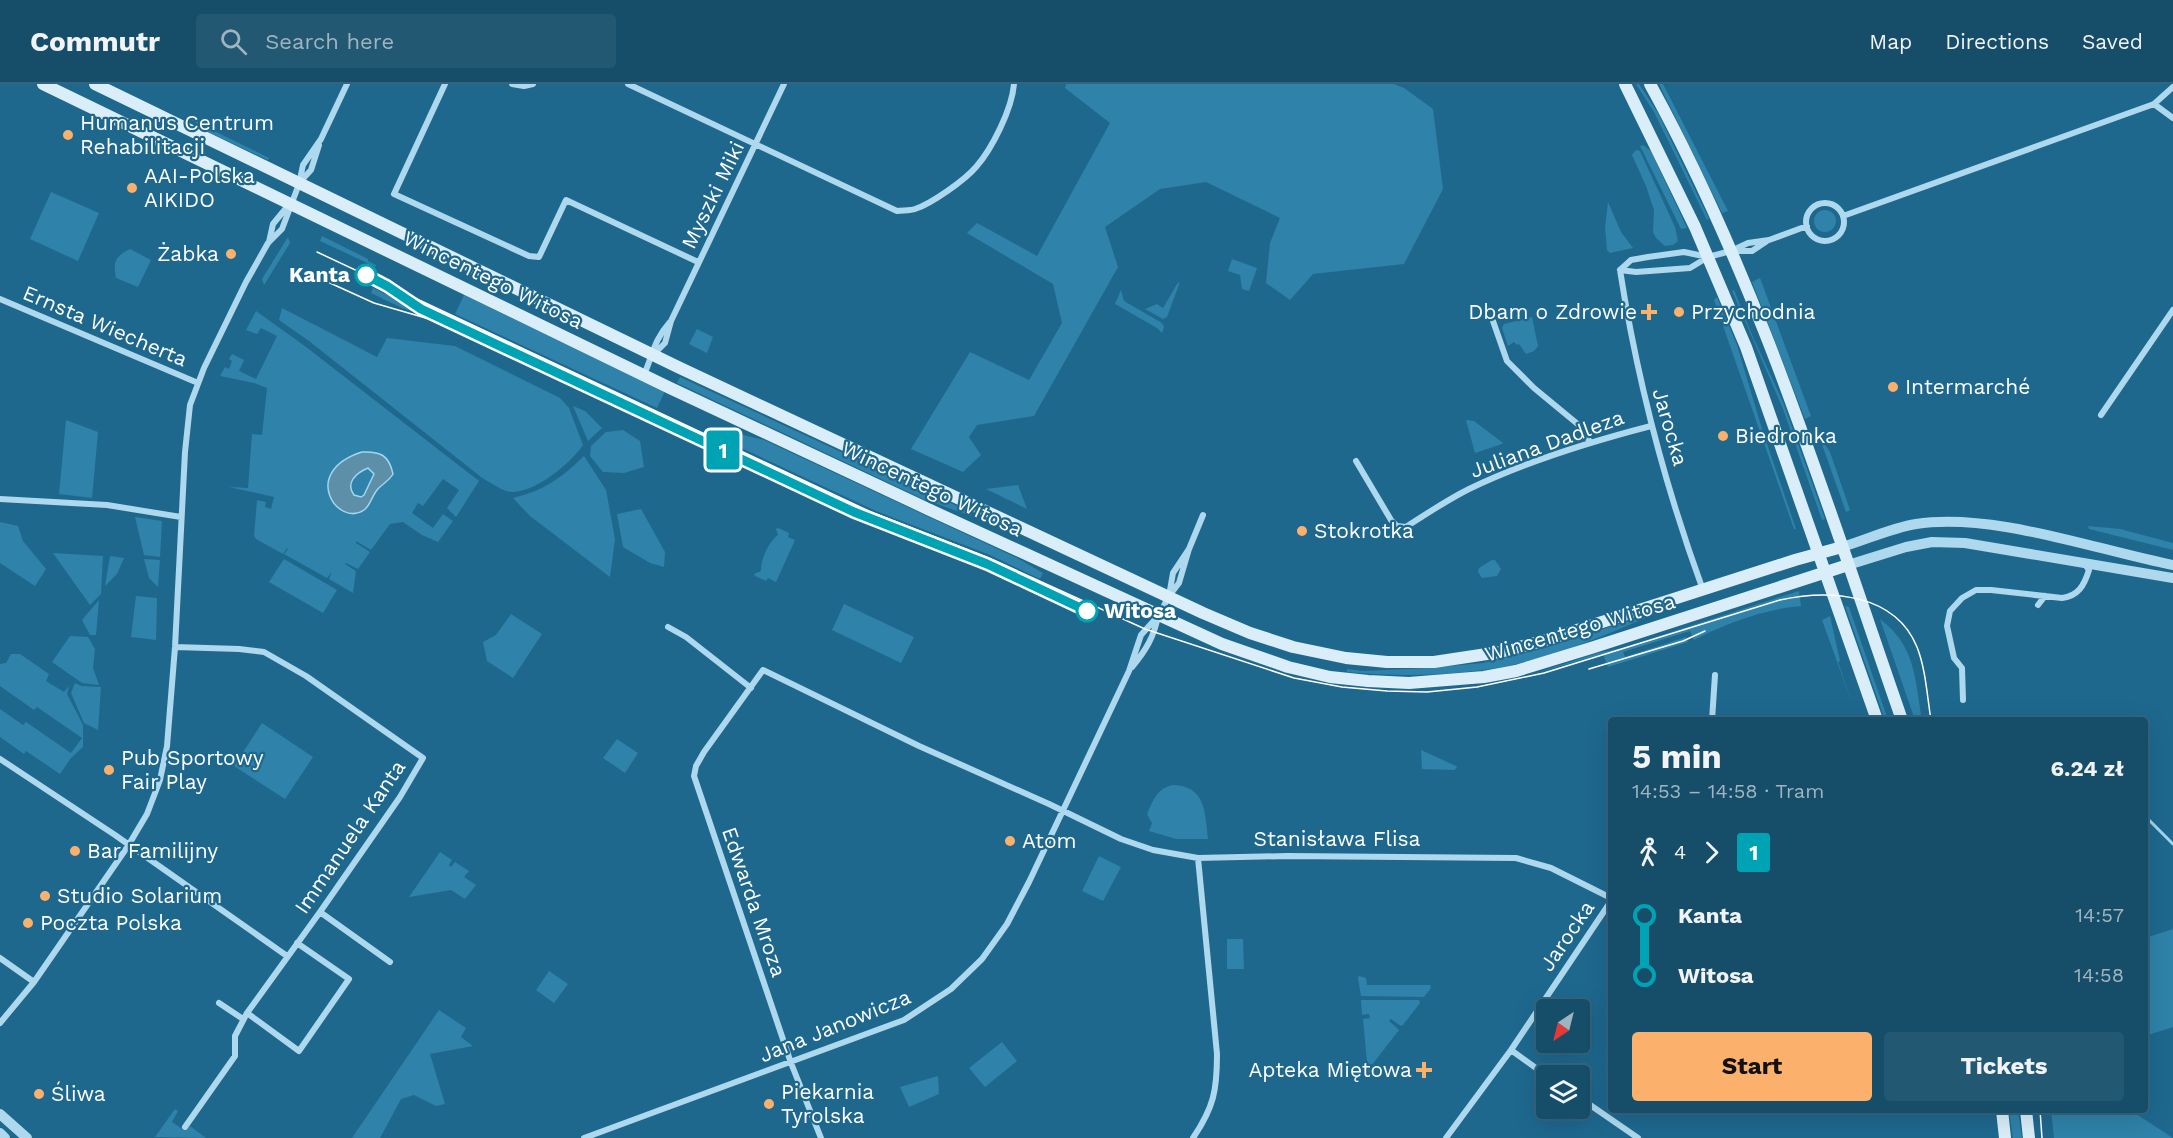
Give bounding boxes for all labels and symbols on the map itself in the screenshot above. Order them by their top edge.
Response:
place label: Humanus Centrum Rehabilitacji [80,110,274,159]
marker: Humanus Centrum Rehabilitacji [61,128,75,142]
street label: Myszki Miki [676,137,749,253]
place label: AAI-Polska AIKIDO [144,163,255,212]
marker: AAI-Polska AIKIDO [125,181,139,195]
street label: Wincentego Witosa [399,225,587,334]
place label: Żabka [157,241,219,266]
marker: Żabka [224,247,238,261]
place label: Kanta [289,262,351,287]
marker: Kanta [355,264,377,286]
street label: Ernsta Wiecherta [19,280,191,372]
place label: Dbam o Zdrowie [1468,299,1637,324]
place label: Przychodnia [1691,299,1816,324]
marker: Dbam o Zdrowie [1642,305,1656,319]
marker: Przychodnia [1672,305,1686,319]
place label: Intermarché [1905,374,2030,399]
marker: Intermarché [1886,380,1900,394]
street label: Jarocka [1647,385,1693,469]
street label: Juliana Dadleza [1466,404,1627,483]
place label: Biedronka [1735,423,1837,448]
marker: Biedronka [1716,429,1730,443]
line badge: 1 [704,430,742,470]
street label: Wincentego Witosa [838,436,1027,542]
place label: Stokrotka [1314,518,1414,543]
marker: Stokrotka [1295,524,1309,538]
street label: Wincentego Witosa [1482,588,1678,667]
place label: Witosa [1104,598,1177,623]
marker: Witosa [1076,600,1098,622]
place label: Pub Sportowy Fair Play [121,745,264,794]
street label: Immanuela Kanta [289,755,410,918]
marker: Pub Sportowy Fair Play [102,763,116,777]
street label: Edwarda Mroza [717,824,792,980]
street label: Stanisława Flisa [1254,826,1421,851]
place label: Atom [1022,828,1077,853]
marker: Atom [1003,834,1017,848]
place label: Bar Familijny [87,838,218,863]
marker: Bar Familijny [68,844,82,858]
place label: Studio Solarium [57,883,222,908]
marker: Studio Solarium [38,889,52,903]
street label: Jarocka [1534,896,1599,976]
place label: Poczta Polska [40,910,182,935]
marker: Poczta Polska [21,916,35,930]
street label: Jana Janowicza [755,984,914,1067]
north arrow [1536,999,1590,1053]
place label: Apteka Miętowa [1248,1057,1412,1082]
marker: Apteka Miętowa [1417,1063,1431,1077]
place label: Piekarnia Tyrolska [781,1079,874,1128]
place label: Śliwa [51,1081,106,1106]
marker: Śliwa [32,1087,46,1101]
marker: Piekarnia Tyrolska [762,1097,776,1111]

